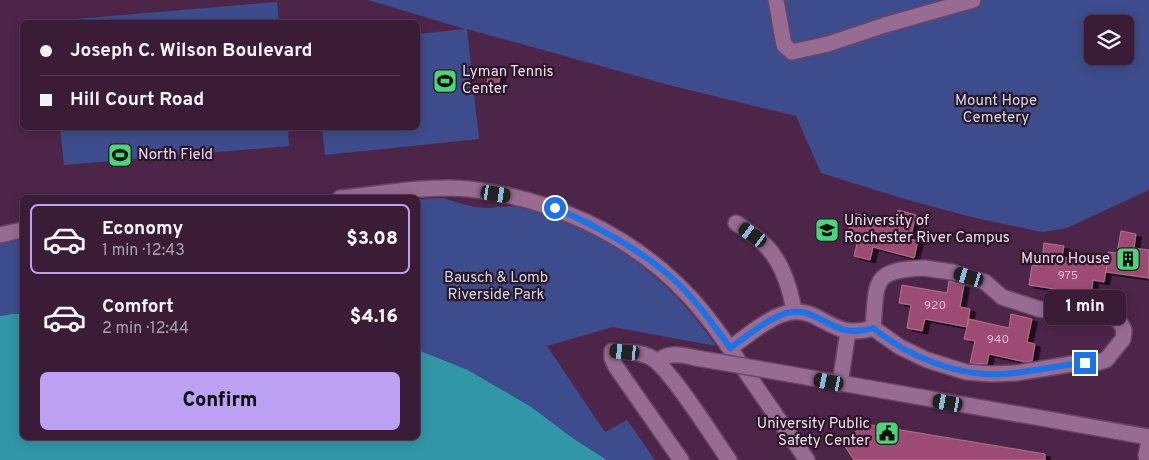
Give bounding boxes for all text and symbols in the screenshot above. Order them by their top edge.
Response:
map controls [1084,15,1134,65]
button: layers [1084,15,1134,65]
text: Joseph C. Wilson Boulevard [70,39,313,63]
place label: Lyman Tennis Center [462,63,554,99]
sports icon: Lyman Tennis Center [432,68,458,94]
text: Hill Court Road [70,88,204,112]
park label: Mount Hope Cemetery [955,92,1037,128]
sports icon: North Field [107,142,133,168]
place label: North Field [138,146,213,165]
car [480,184,511,204]
route start [544,197,566,219]
place label: University of Rochester River Campus [844,212,1010,248]
icon: car [42,217,87,262]
text: Economy [102,217,183,241]
school or university icon: University of Rochester River Campus [814,217,840,243]
car [736,220,769,250]
text: $3.08 [346,227,398,251]
text: 1 min · 12:43 [102,241,185,261]
building icon: Munro House [1115,246,1141,272]
place label: Munro House [1021,250,1110,269]
car [952,265,985,289]
house number: 975 [1058,268,1078,284]
park label: Bausch & Lomb Riverside Park [444,269,548,305]
callout: 1 min [1044,290,1126,326]
icon: car [42,295,87,340]
text: Comfort [102,295,174,319]
text: 1 min [1065,297,1105,317]
house number: 920 [924,298,946,314]
text: $4.16 [350,305,398,329]
text: 2 min · 12:44 [102,319,189,339]
house number: 940 [987,332,1009,348]
car [609,343,640,361]
route end [1074,352,1096,374]
button: Confirm [40,372,400,430]
car [812,372,845,392]
car [931,393,964,413]
place label: University Public Safety Center [757,415,870,451]
public building icon: University Public Safety Center [874,420,900,446]

